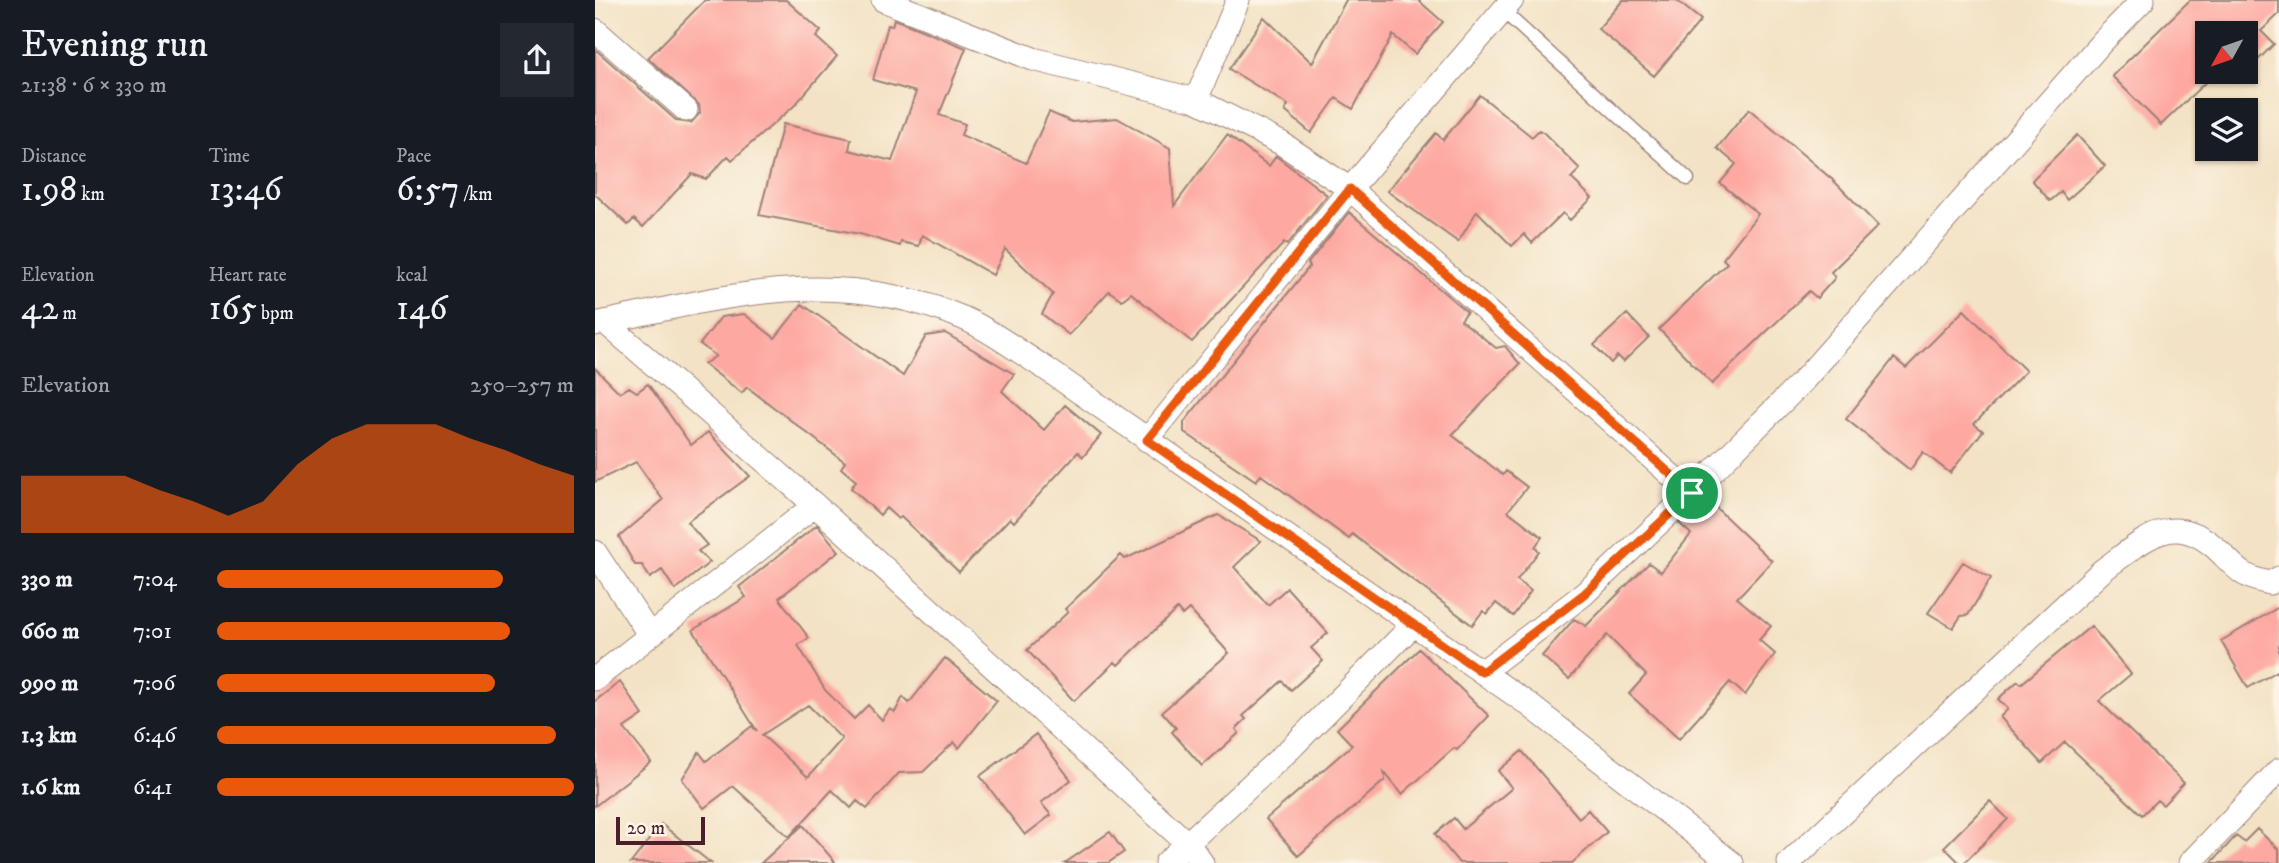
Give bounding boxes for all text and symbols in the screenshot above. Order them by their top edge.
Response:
text: Evening run [21,21,208,69]
north arrow [2195,21,2257,84]
map controls [2195,21,2258,161]
button: share [500,23,574,97]
text: 21:38 · 6 × 330 m [21,71,167,100]
button: layers [2195,98,2258,161]
text: Distance [21,145,86,168]
text: Time [209,145,250,168]
text: Pace [396,145,431,168]
text: 1.98 [21,168,77,212]
text: 13:46 [209,168,282,212]
text: 6:57 [396,168,460,212]
text: km [77,183,105,206]
text: /km [460,183,492,206]
text: Elevation [21,264,95,287]
text: Heart rate [209,264,287,287]
text: kcal [396,264,428,287]
text: 42 [21,287,58,331]
text: 165 [209,287,257,331]
text: 146 [396,287,448,331]
text: m [58,302,77,325]
text: bpm [257,302,294,325]
text: Elevation [21,371,110,400]
text: 250–257 m [470,371,574,400]
pin [1662,463,1722,523]
icon: arrive [1673,474,1711,512]
text: 330 m [21,565,73,594]
text: 7:04 [133,565,177,594]
text: 660 m [21,617,80,646]
text: 7:01 [133,617,172,646]
text: 990 m [21,669,79,698]
text: 7:06 [133,669,175,698]
text: 1.3 km [21,721,77,750]
text: 6:46 [133,721,176,750]
text: 1.6 km [21,773,80,802]
text: 6:41 [133,773,173,802]
scale bar [616,814,705,846]
text: 20 m [627,817,665,840]

